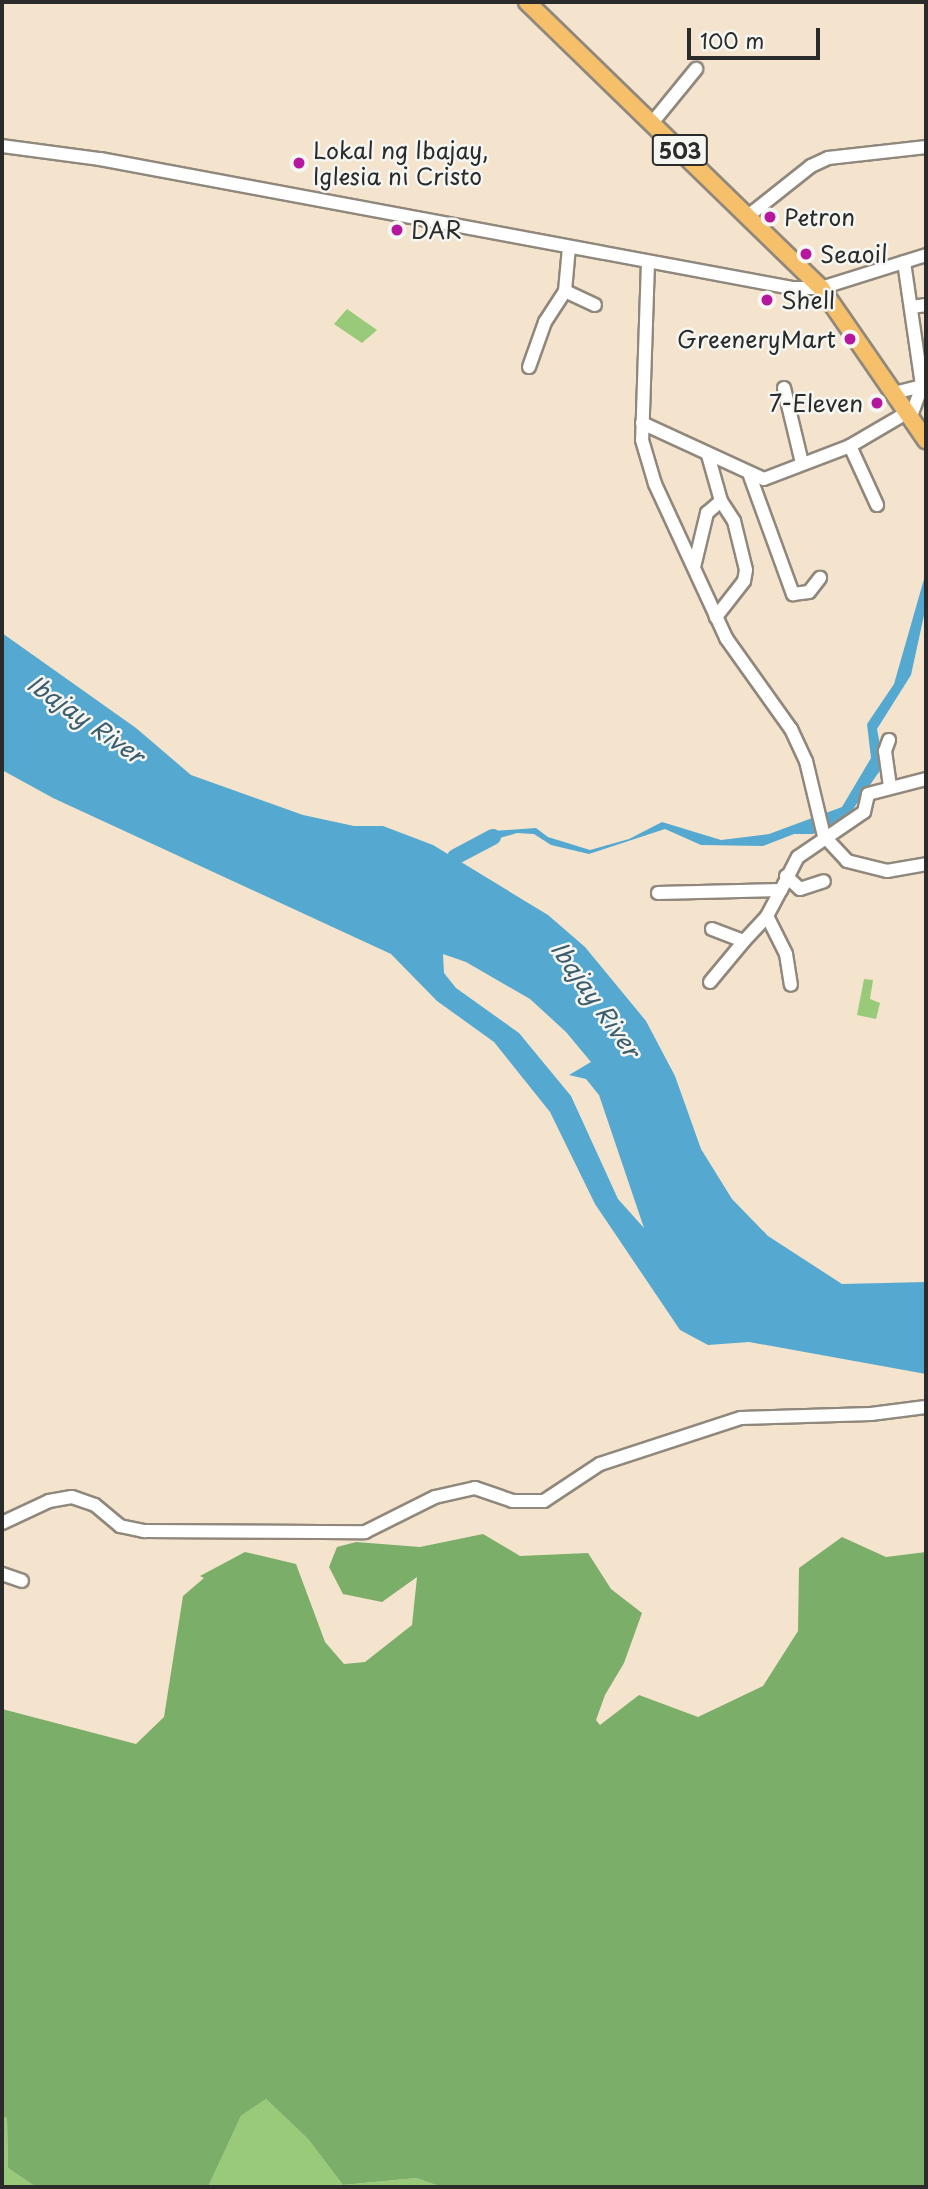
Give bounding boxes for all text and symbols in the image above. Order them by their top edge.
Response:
scale bar [690,14,823,58]
text: 100 m [700,24,764,56]
road number: 503 [650,132,710,168]
place label: Lokal ng Ibajay, Iglesia ni Cristo [313,136,489,190]
marker: Lokal ng Ibajay, Iglesia ni Cristo [291,155,307,171]
place label: Petron [784,203,855,231]
marker: Petron [762,209,778,225]
place label: DAR [411,216,462,244]
marker: DAR [389,222,405,238]
place label: Seaoil [820,240,888,268]
marker: Seaoil [798,246,814,262]
place label: Shell [781,286,835,314]
marker: Shell [759,292,775,308]
place label: GreeneryMart [677,325,836,353]
marker: GreeneryMart [842,331,858,347]
place label: 7-Eleven [769,389,863,417]
marker: 7-Eleven [869,395,885,411]
water label: Ibajay River [22,668,150,770]
water label: Ibajay River [545,935,647,1063]

